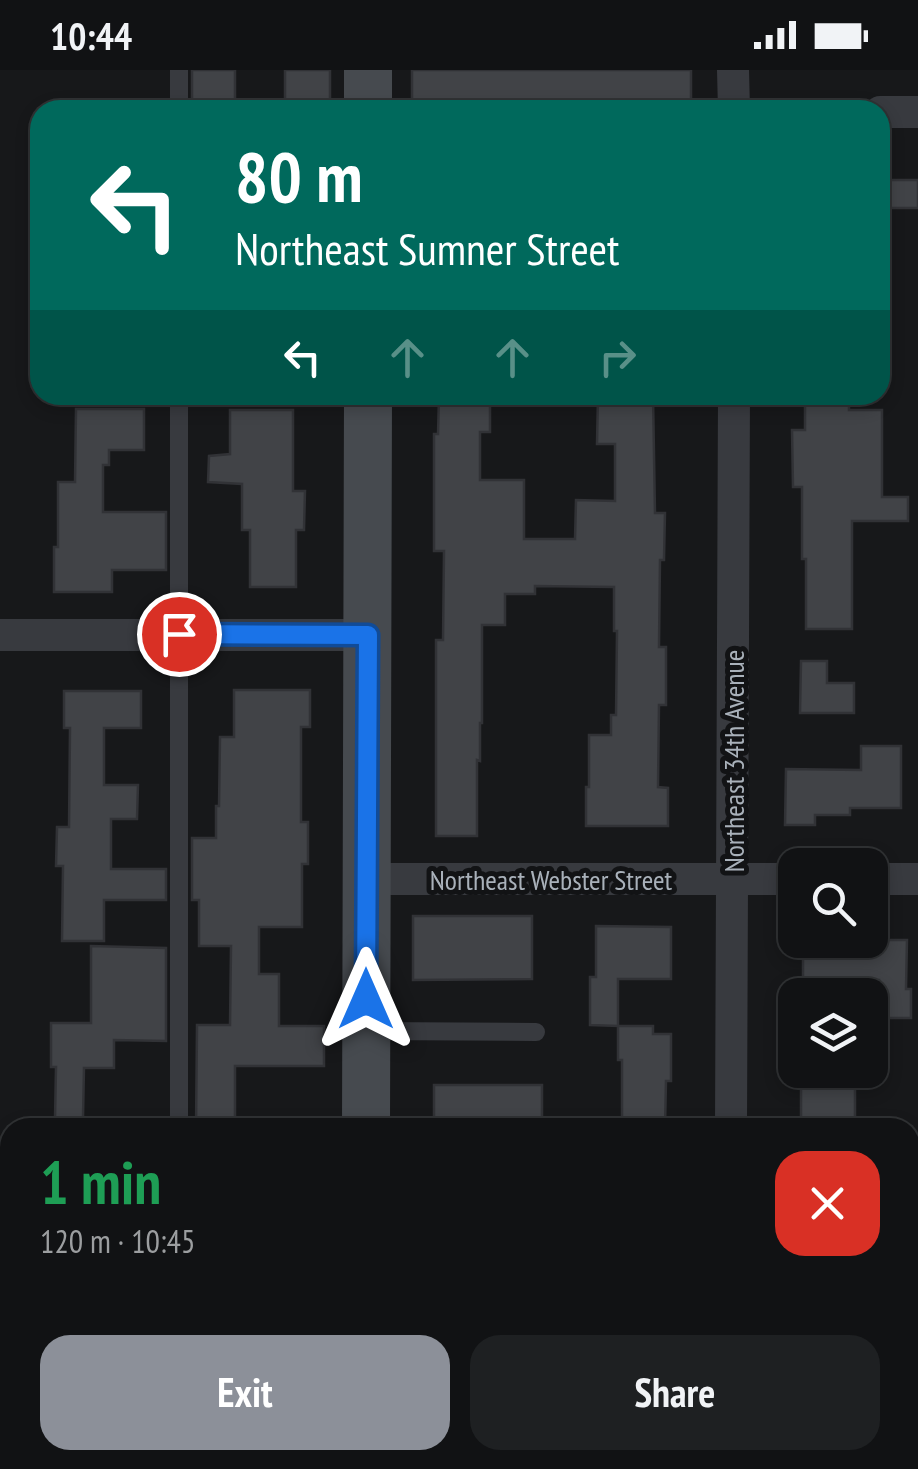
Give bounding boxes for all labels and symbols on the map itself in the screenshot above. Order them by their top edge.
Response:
pin [137,592,222,677]
street label: Northeast 34th Avenue [715,650,752,872]
street label: Northeast Webster Street [430,861,673,898]
position arrow [314,947,418,1051]

